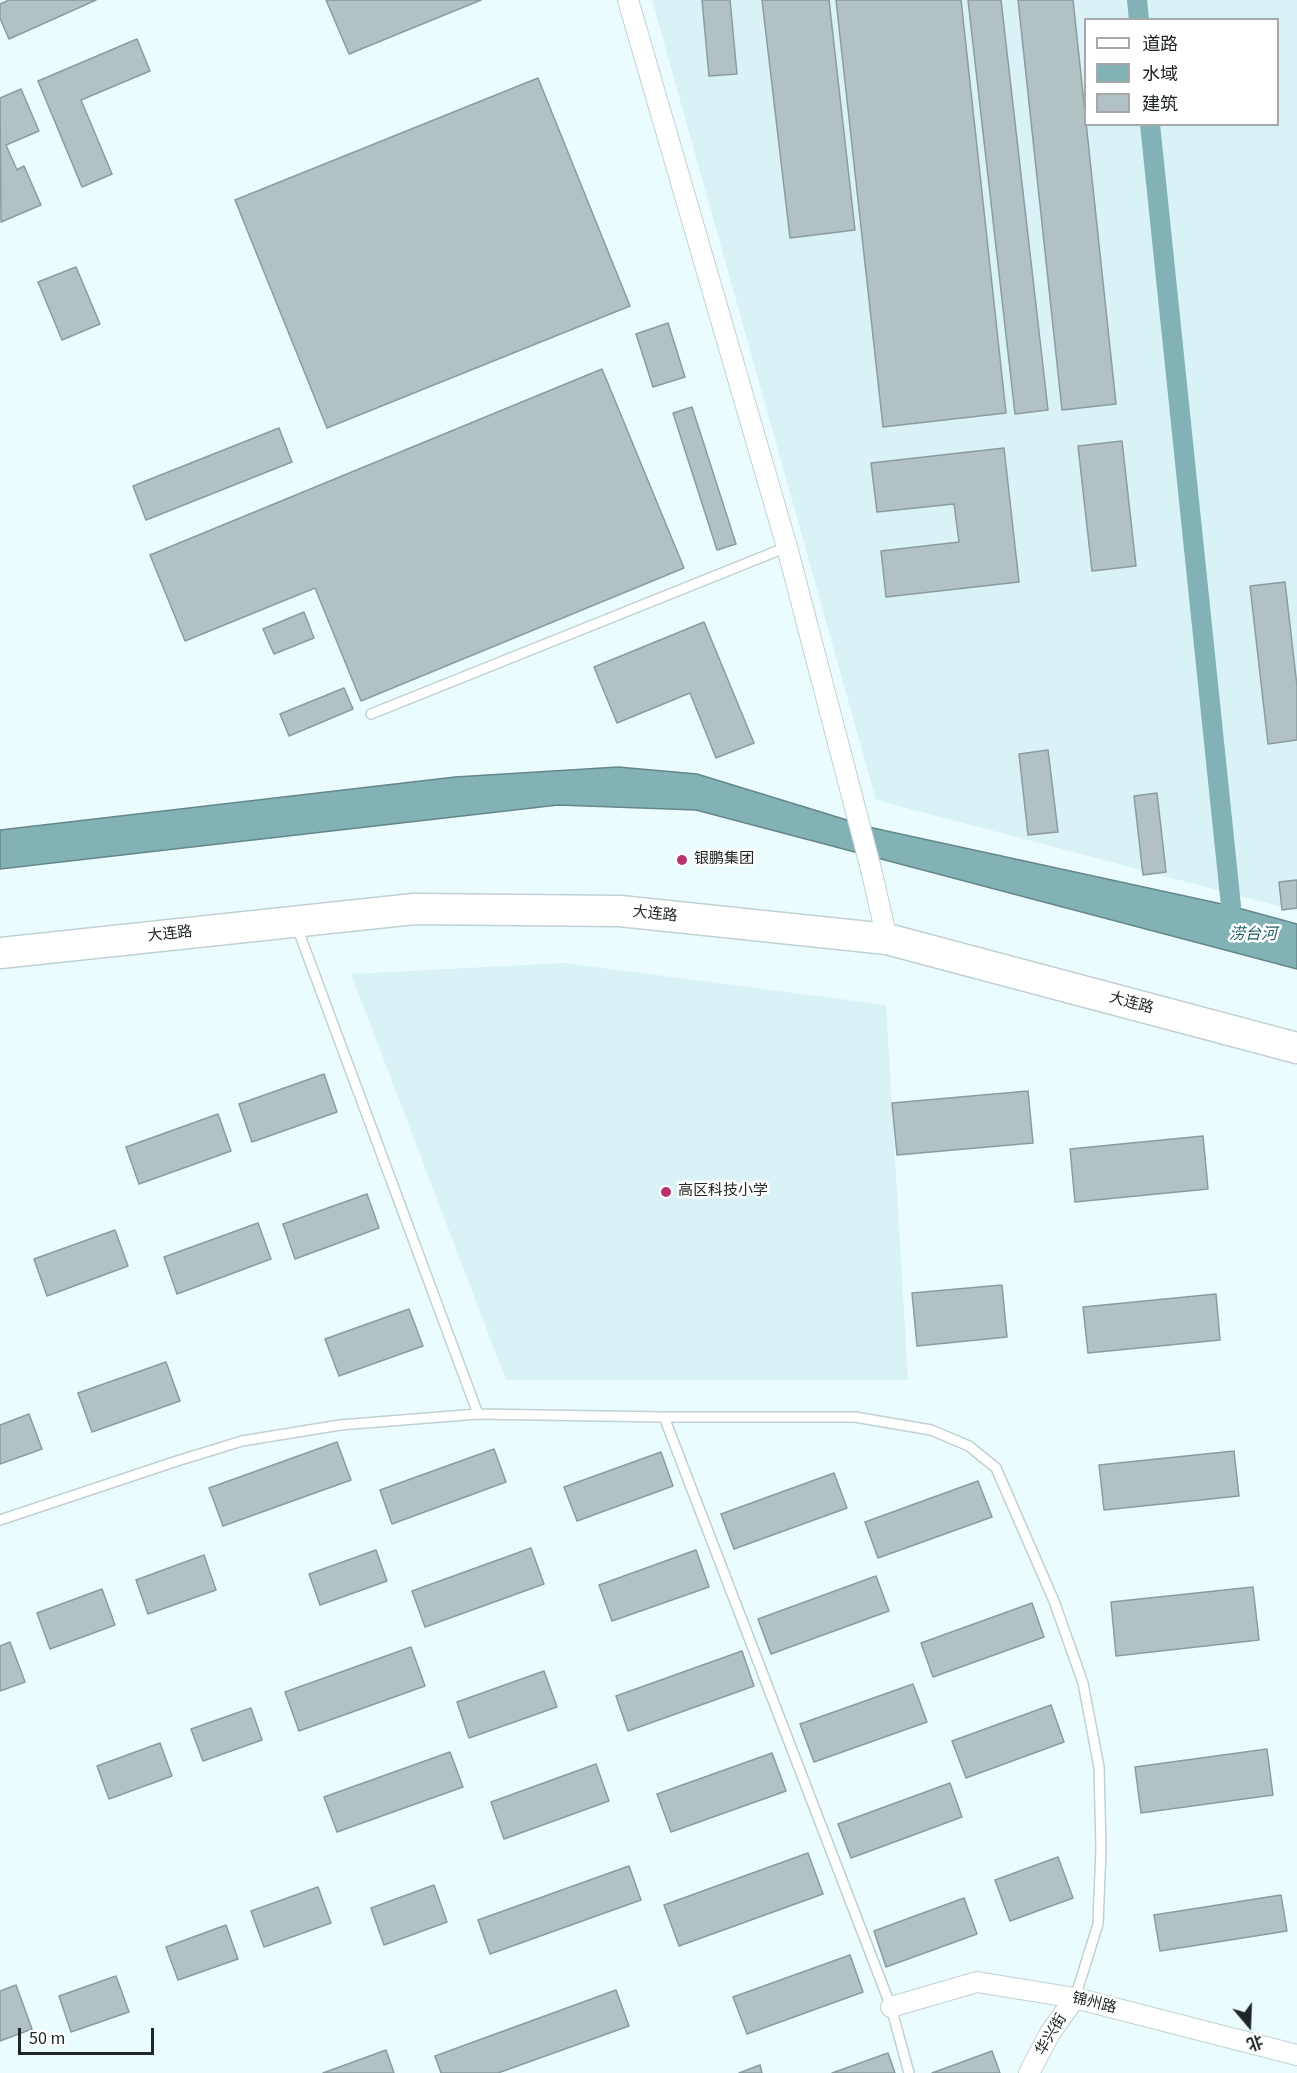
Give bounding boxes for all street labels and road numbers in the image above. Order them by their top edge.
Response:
street label: 大连路 [632,904,678,926]
street label: 大连路 [147,924,193,946]
street label: 大连路 [1107,989,1155,1019]
street label: 锦州路 [1070,1990,1118,2018]
street label: 华兴街 [1033,2011,1071,2059]

